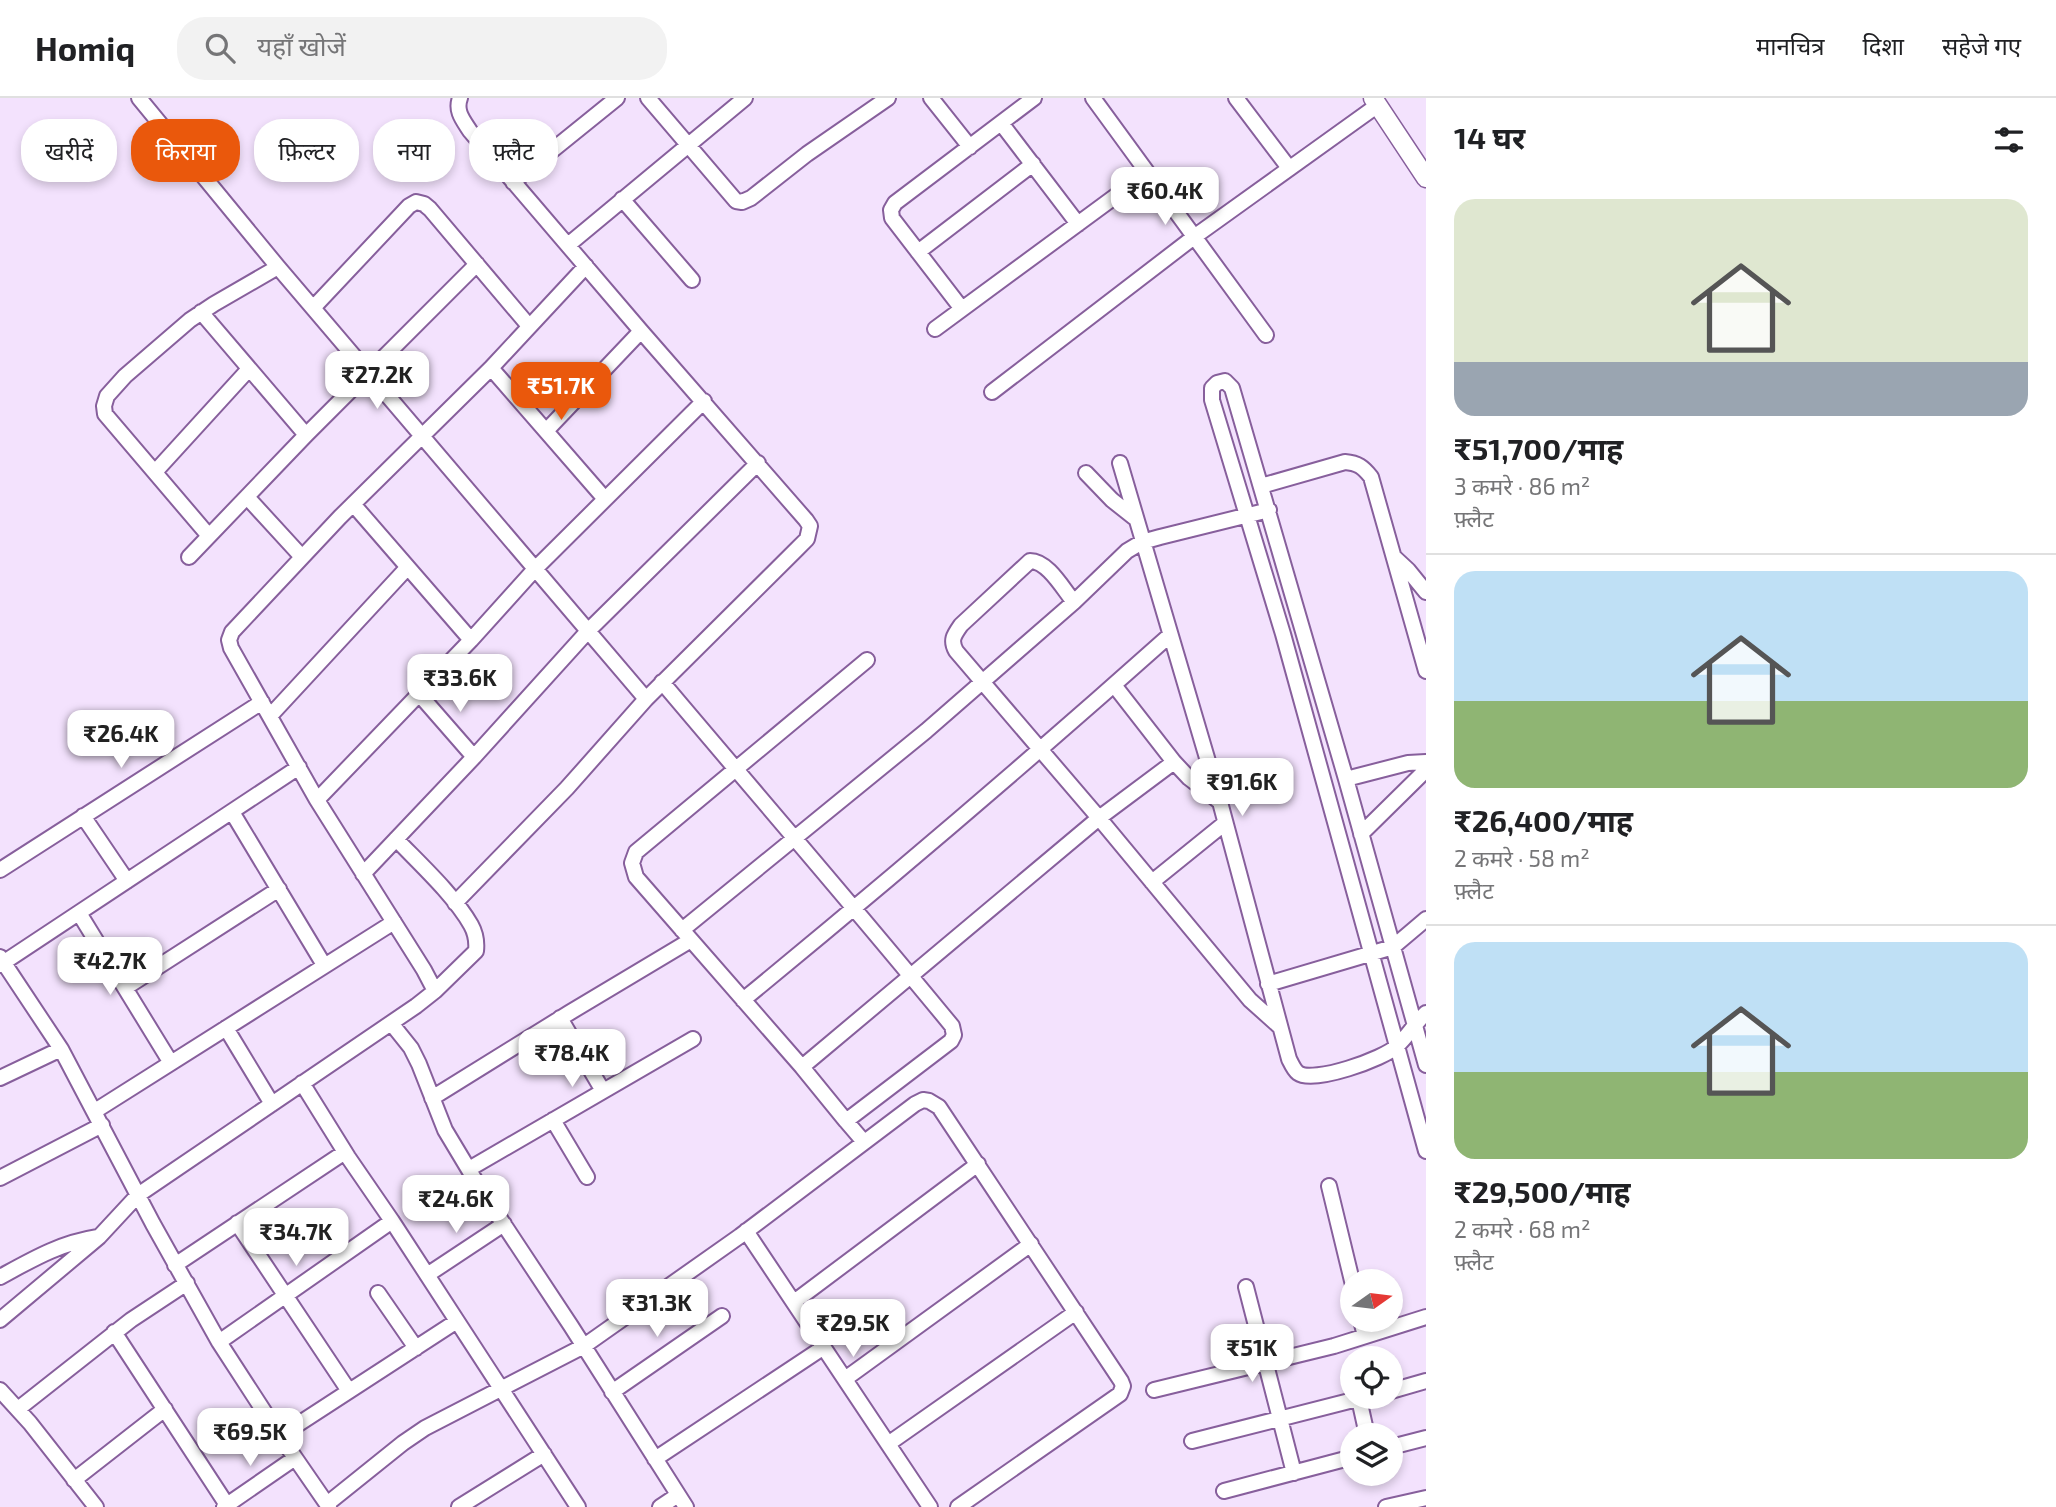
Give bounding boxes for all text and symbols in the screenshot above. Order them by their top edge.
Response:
search box [177,17,667,80]
text: Homiq [35,28,135,68]
icon: search [201,29,239,67]
text: यहाँ खोजें [257,30,346,61]
text: मानचित्र [1756,31,1825,60]
text: दिशा [1863,31,1904,60]
text: सहेजे गए [1942,31,2021,60]
chip: खरीदें [21,119,117,182]
chip: किराया [131,119,240,182]
chip: फ़िल्टर [254,119,359,182]
chip: नया [373,119,455,182]
chip: फ़्लैट [469,119,558,182]
text: 14 घर [1454,119,1525,155]
icon: filters [1990,121,2028,159]
pin: ₹60.4K [1108,167,1222,227]
text: ₹60.4K [1127,176,1203,204]
icon: home [1678,245,1804,371]
pin: ₹27.2K [320,352,434,411]
text: ₹27.2K [341,360,413,388]
pin: ₹51.7K [504,362,618,422]
text: ₹51.7K [527,371,595,399]
text: ₹51,700/माह [1454,430,1623,466]
text: 3 कमरे · 86 m² [1454,472,1590,500]
text: फ़्लैट [1454,504,1494,532]
icon: home [1678,617,1804,743]
pin: ₹33.6K [403,654,517,714]
text: ₹33.6K [423,663,497,691]
pin: ₹26.4K [64,710,178,770]
text: ₹26.4K [83,719,159,747]
pin: ₹91.6K [1185,758,1299,818]
text: ₹91.6K [1207,767,1277,795]
text: ₹26,400/माह [1454,802,1633,838]
text: 2 कमरे · 58 m² [1454,844,1590,872]
text: फ़्लैट [1454,876,1494,904]
pin: ₹42.7K [53,937,167,997]
text: ₹42.7K [73,946,147,974]
icon: home [1678,988,1804,1114]
pin: ₹78.4K [515,1030,629,1089]
text: ₹78.4K [535,1038,609,1066]
text: ₹29,500/माह [1454,1173,1631,1209]
pin: ₹24.6K [399,1176,513,1235]
text: ₹24.6K [418,1184,494,1212]
pin: ₹34.7K [239,1208,353,1268]
text: 2 कमरे · 68 m² [1454,1215,1590,1243]
text: ₹34.7K [260,1217,332,1245]
text: फ़्लैट [1454,1247,1494,1275]
north arrow [1340,1269,1404,1332]
map controls [1340,1269,1403,1486]
pin: ₹31.3K [600,1280,714,1339]
text: ₹31.3K [622,1288,692,1316]
pin: ₹29.5K [796,1300,910,1359]
text: ₹29.5K [816,1308,890,1336]
pin: ₹51K [1211,1324,1293,1384]
text: ₹51K [1227,1333,1277,1361]
button: locate [1340,1346,1403,1409]
pin: ₹69.5K [193,1408,307,1468]
text: ₹69.5K [213,1417,287,1445]
button: layers [1340,1423,1403,1486]

